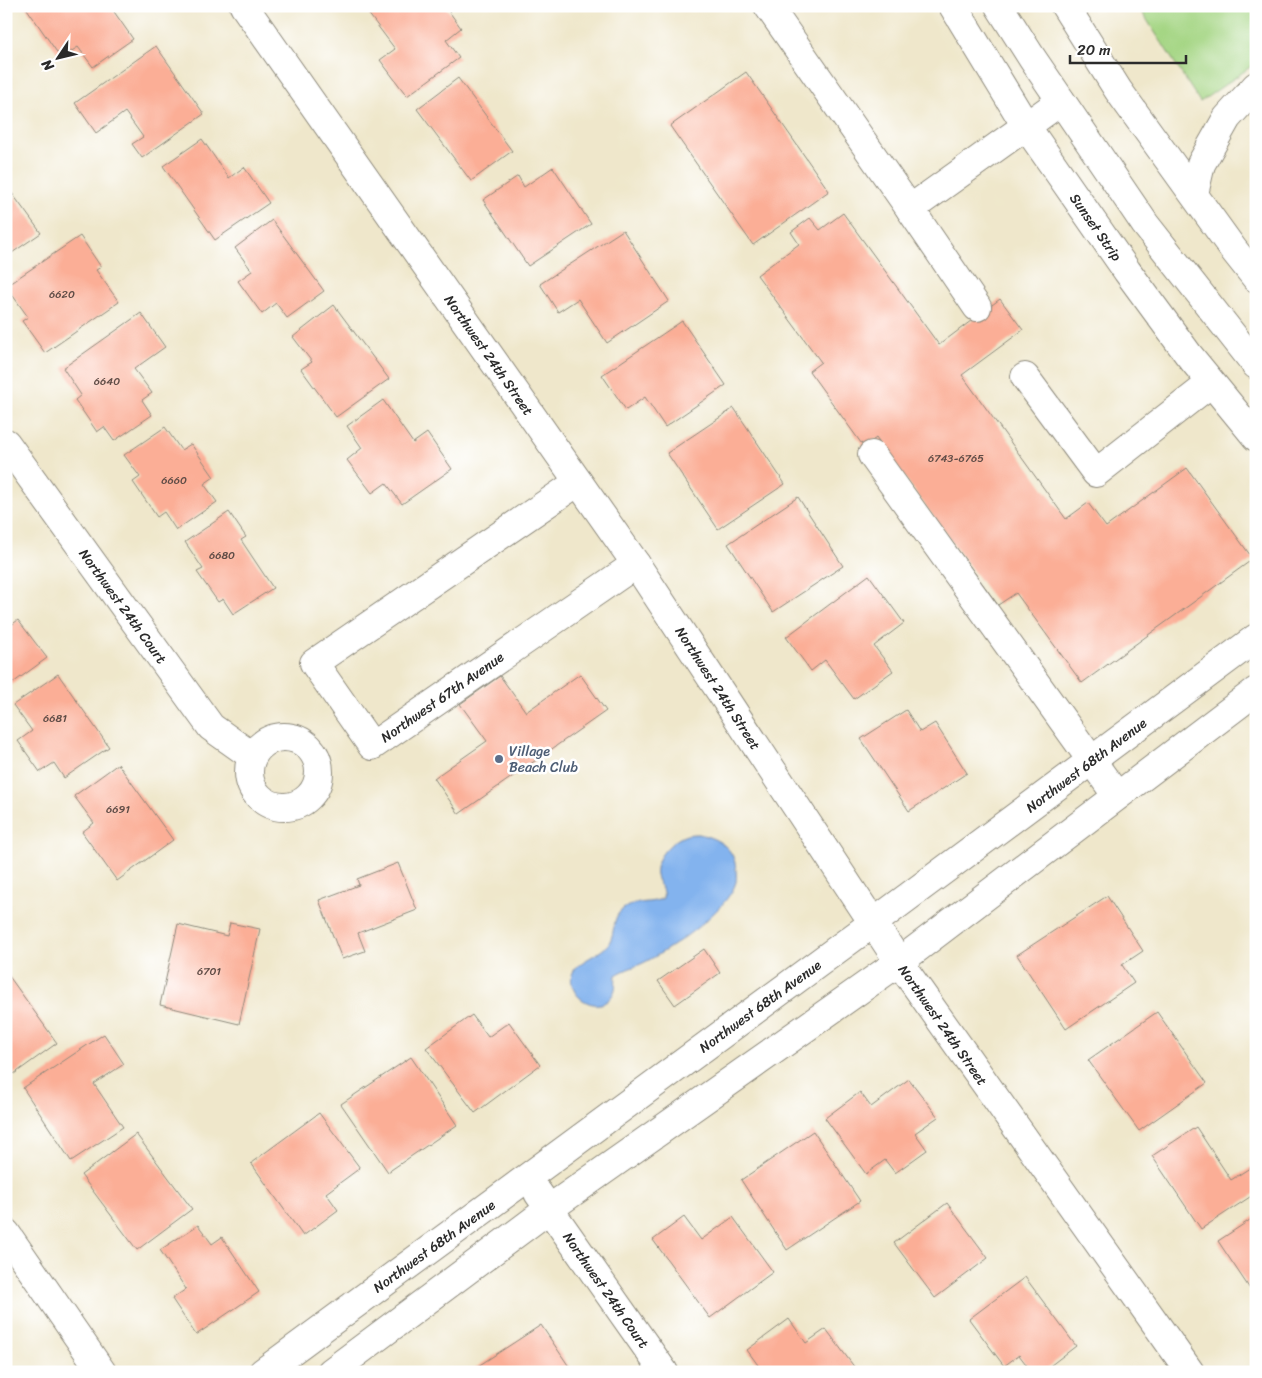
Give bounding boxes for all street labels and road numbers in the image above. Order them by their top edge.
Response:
street label: Sunset Strip [1063,188,1129,267]
street label: Northwest 24th Street [437,289,540,421]
street label: Northwest 24th Court [72,543,173,669]
street label: Northwest 24th Street [668,621,767,755]
street label: Northwest 67th Avenue [375,645,510,750]
street label: Northwest 68th Avenue [1020,711,1153,820]
street label: Northwest 68th Avenue [694,953,827,1060]
street label: Northwest 24th Street [891,959,994,1091]
street label: Northwest 68th Avenue [368,1193,501,1300]
street label: Northwest 24th Court [556,1227,655,1354]

